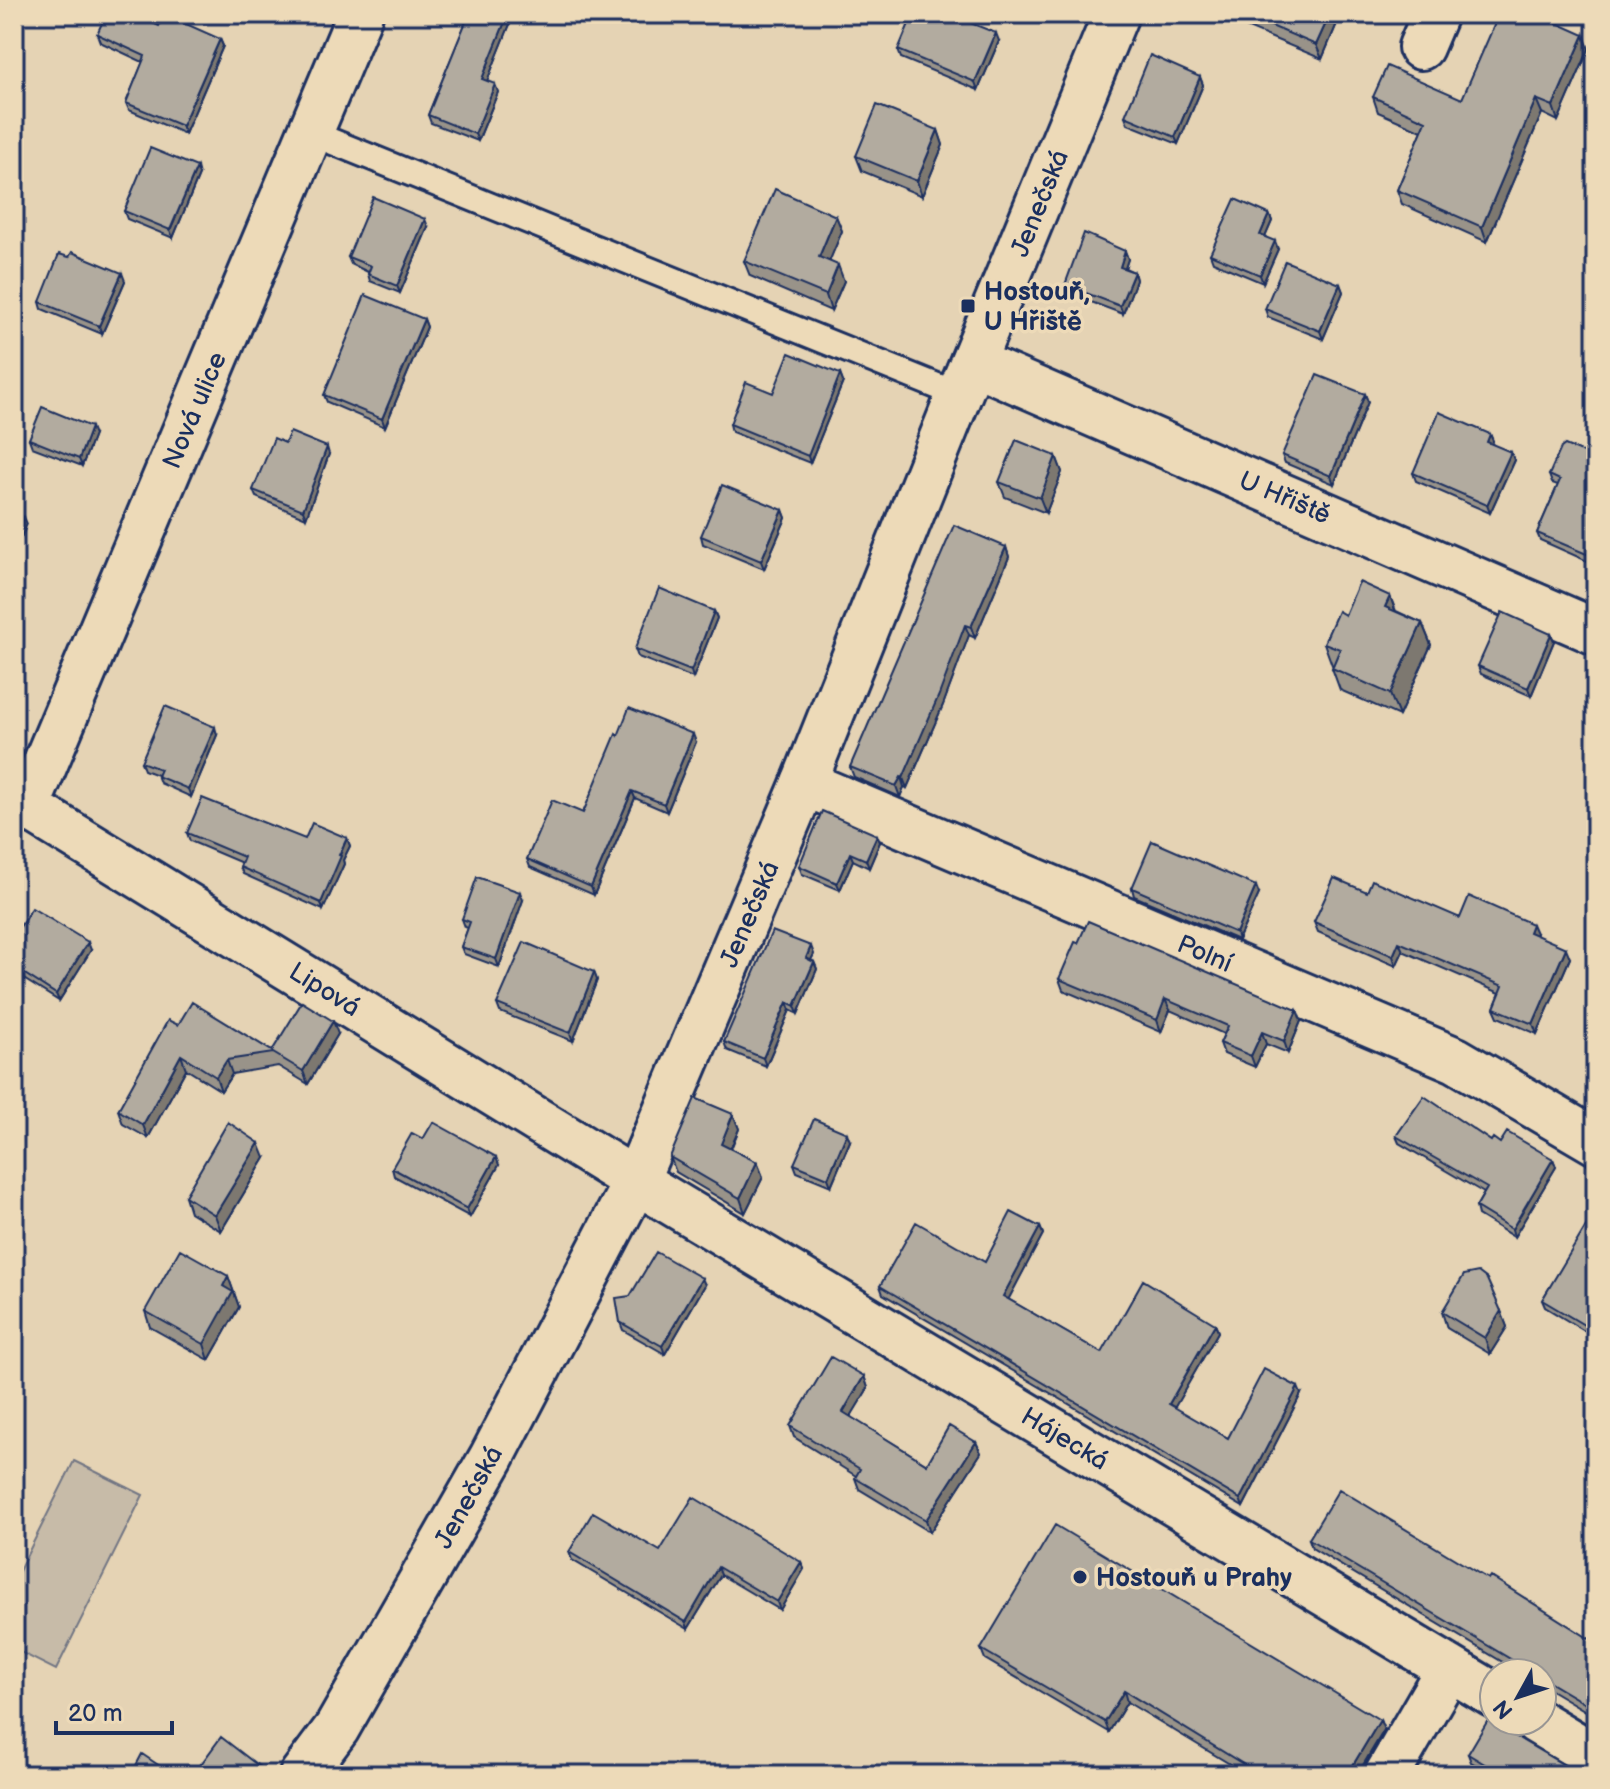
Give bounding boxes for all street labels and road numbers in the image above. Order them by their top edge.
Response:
street label: Jenečská [1005,146,1076,261]
street label: Nová ulice [157,348,234,474]
street label: U Hřiště [1234,465,1335,531]
street label: Jenečská [714,857,787,972]
street label: Polní [1172,929,1237,980]
street label: Lipová [283,957,365,1024]
street label: Hájecká [1015,1401,1113,1477]
street label: Jenečská [429,1441,510,1554]

